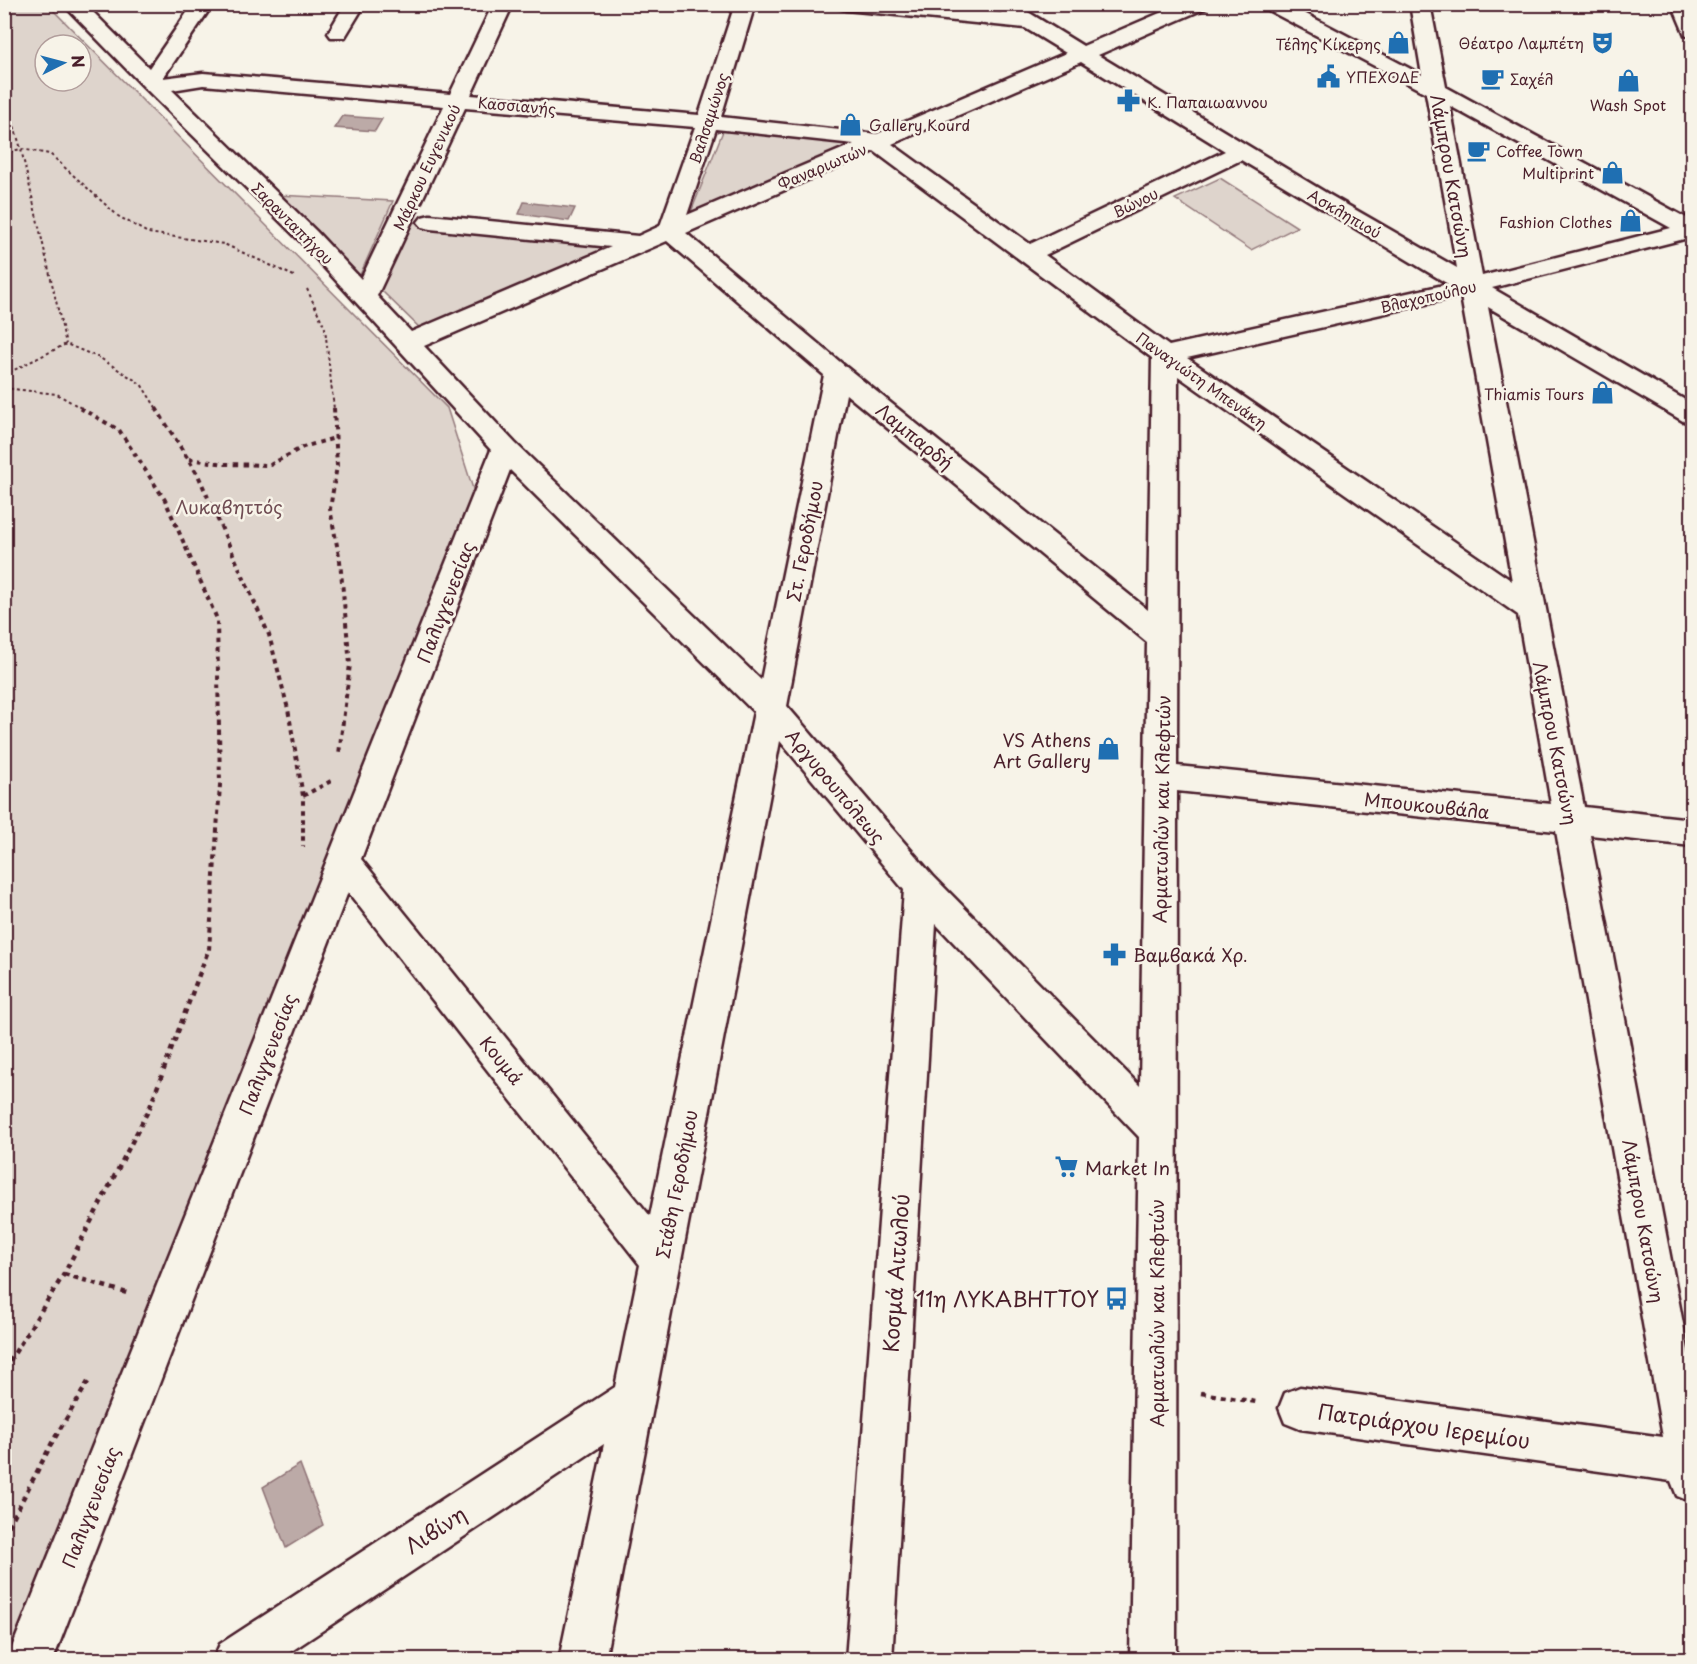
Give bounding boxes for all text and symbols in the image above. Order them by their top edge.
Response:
theatre icon: Θέατρο Λαμπέτη [1589,29,1615,55]
shop icon: Τέλης Κίκερης [1386,30,1412,56]
place label: Θέατρο Λαμπέτη [1459,31,1584,54]
place label: Τέλης Κίκερης [1276,32,1381,55]
north arrow [33,33,93,93]
text: N [66,54,92,69]
public building icon: ΥΠΕΧΟΔΕ [1315,63,1341,89]
place label: ΥΠΕΧΟΔΕ [1346,65,1420,88]
cafe icon: Σαχέλ [1479,65,1505,91]
place label: Σαχέλ [1510,67,1554,90]
shop icon: Wash Spot [1615,67,1641,93]
street label: Βαλσαμώνος [682,69,734,167]
pharmacy icon: Κ. Παπαιωαννου [1116,88,1142,114]
street label: Κασσιανής [477,90,557,120]
place label: Κ. Παπαιωαννου [1147,90,1268,113]
street label: Λάμπρου Κατσώνη [1424,92,1480,260]
place label: Wash Spot [1590,93,1666,116]
street label: Μάρκου Ευγενικού [387,100,465,234]
shop icon: Gallery Kourd [838,111,864,137]
place label: Gallery Kourd [869,113,970,136]
street label: Φαναριωτών [774,137,870,195]
cafe icon: Coffee Town [1465,137,1491,163]
place label: Coffee Town [1496,139,1583,162]
shop icon: Multiprint [1599,159,1625,185]
place label: Multiprint [1522,161,1594,184]
street label: Σαρανταπήχου [247,177,339,269]
street label: Βώνου [1108,181,1162,223]
street label: Ασκληπιού [1304,183,1386,243]
shop icon: Fashion Clothes [1617,208,1643,234]
place label: Fashion Clothes [1499,210,1612,233]
street label: Βλαχοπούλου [1378,274,1478,318]
street label: Παναγιώτη Μπενάκη [1132,326,1272,434]
shop icon: Thiamis Tours [1589,380,1615,406]
place label: Thiamis Tours [1484,382,1584,405]
street label: Λαμπαρδή [871,396,959,476]
street label: Στ. Γεροδήμου [779,478,829,604]
park label: Λυκαβηττός [176,493,282,520]
street label: Παλιγγενεσίας [409,537,481,667]
street label: Λάμπρου Κατσώνη [1527,659,1585,827]
street label: Αρματωλών και Κλεφτών [1146,695,1176,923]
street label: Αργυρουπόλεως [780,723,892,849]
place label: VS Athens Art Gallery [993,726,1091,774]
shop icon: VS Athens Art Gallery [1096,736,1122,762]
street label: Μπουκουβάλα [1363,785,1491,825]
pharmacy icon: Βαμβακά Χρ. [1102,941,1128,967]
place label: Βαμβακά Χρ. [1133,941,1248,968]
street label: Παλιγγενεσίας [231,989,303,1119]
street label: Κουμά [474,1030,530,1090]
street label: Στάθη Γεροδήμου [648,1107,704,1261]
street label: Λάμπρου Κατσώνη [1616,1137,1672,1305]
supermarket icon: Market In [1054,1154,1080,1180]
place label: Market In [1085,1154,1170,1181]
street label: Κοσμά Αιτωλού [873,1193,917,1353]
street label: Αρματωλών και Κλεφτών [1143,1199,1170,1427]
place label: 11η ΛΥΚΑΒΗΤΤΟΥ [916,1282,1099,1314]
bus stop icon: 11η ΛΥΚΑΒΗΤΤΟΥ [1104,1285,1130,1311]
street label: Πατριάρχου Ιερεμίου [1316,1394,1532,1456]
street label: Παλιγγενεσίας [54,1442,126,1572]
street label: Λιβίνη [398,1497,472,1561]

